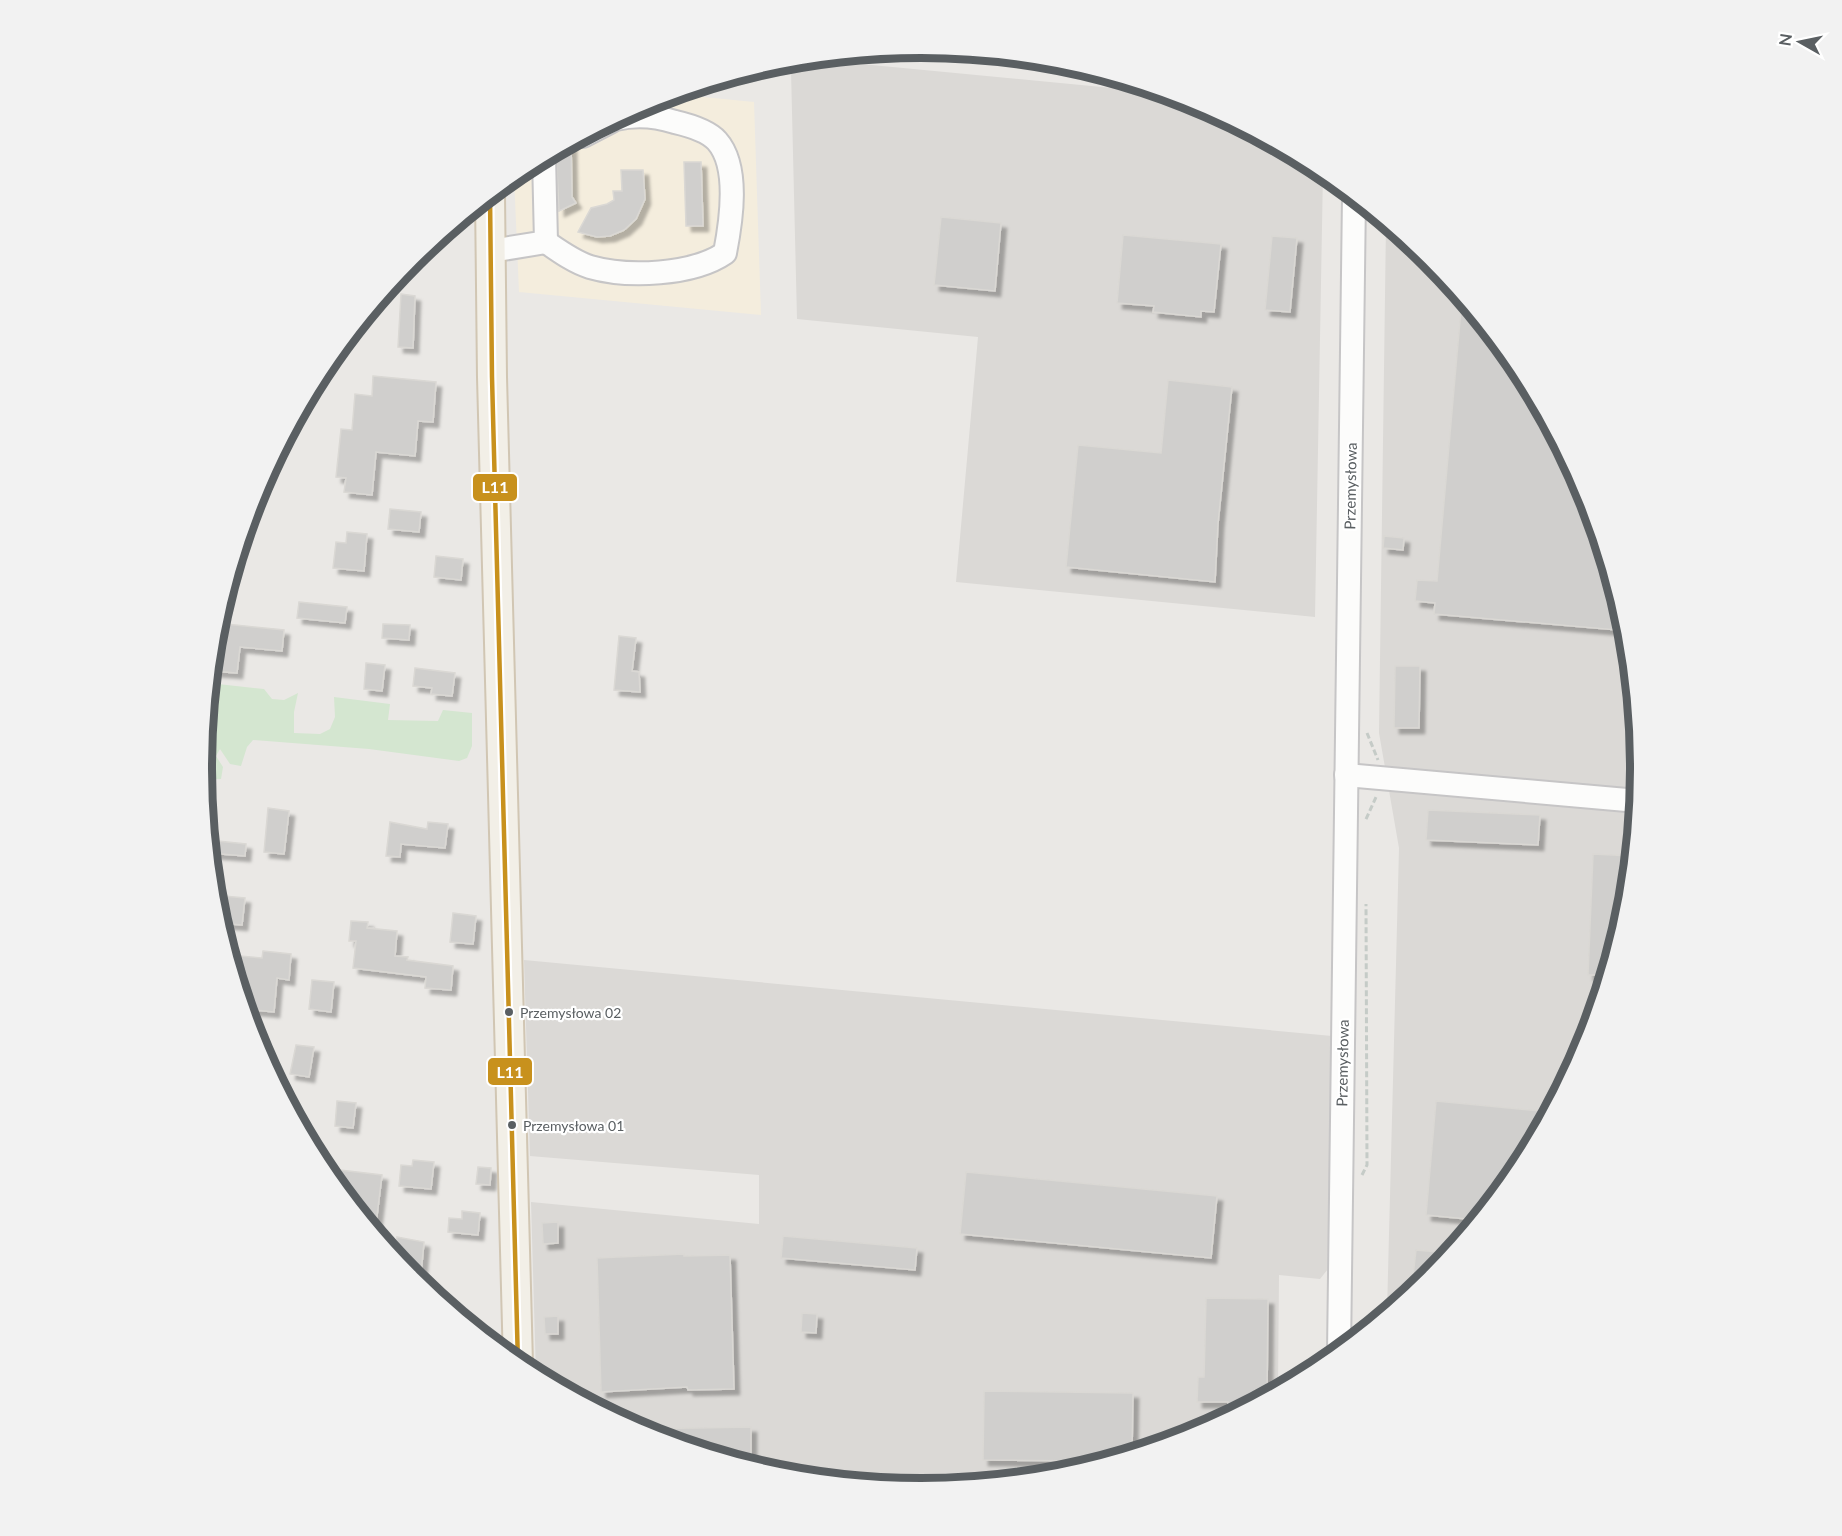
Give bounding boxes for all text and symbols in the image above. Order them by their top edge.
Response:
north arrow [1770,12,1830,72]
text: N [1774,32,1795,47]
street label: Przemysłowa [1340,442,1360,530]
line badge: L11 [472,473,518,502]
text: L11 [482,477,508,496]
place label: Przemysłowa 02 [520,1004,621,1021]
marker: Przemysłowa 02 [503,1006,515,1018]
street label: Przemysłowa [1332,1019,1352,1107]
line badge: L11 [487,1057,533,1086]
text: L11 [497,1062,523,1081]
place label: Przemysłowa 01 [523,1117,624,1134]
marker: Przemysłowa 01 [506,1119,518,1131]

